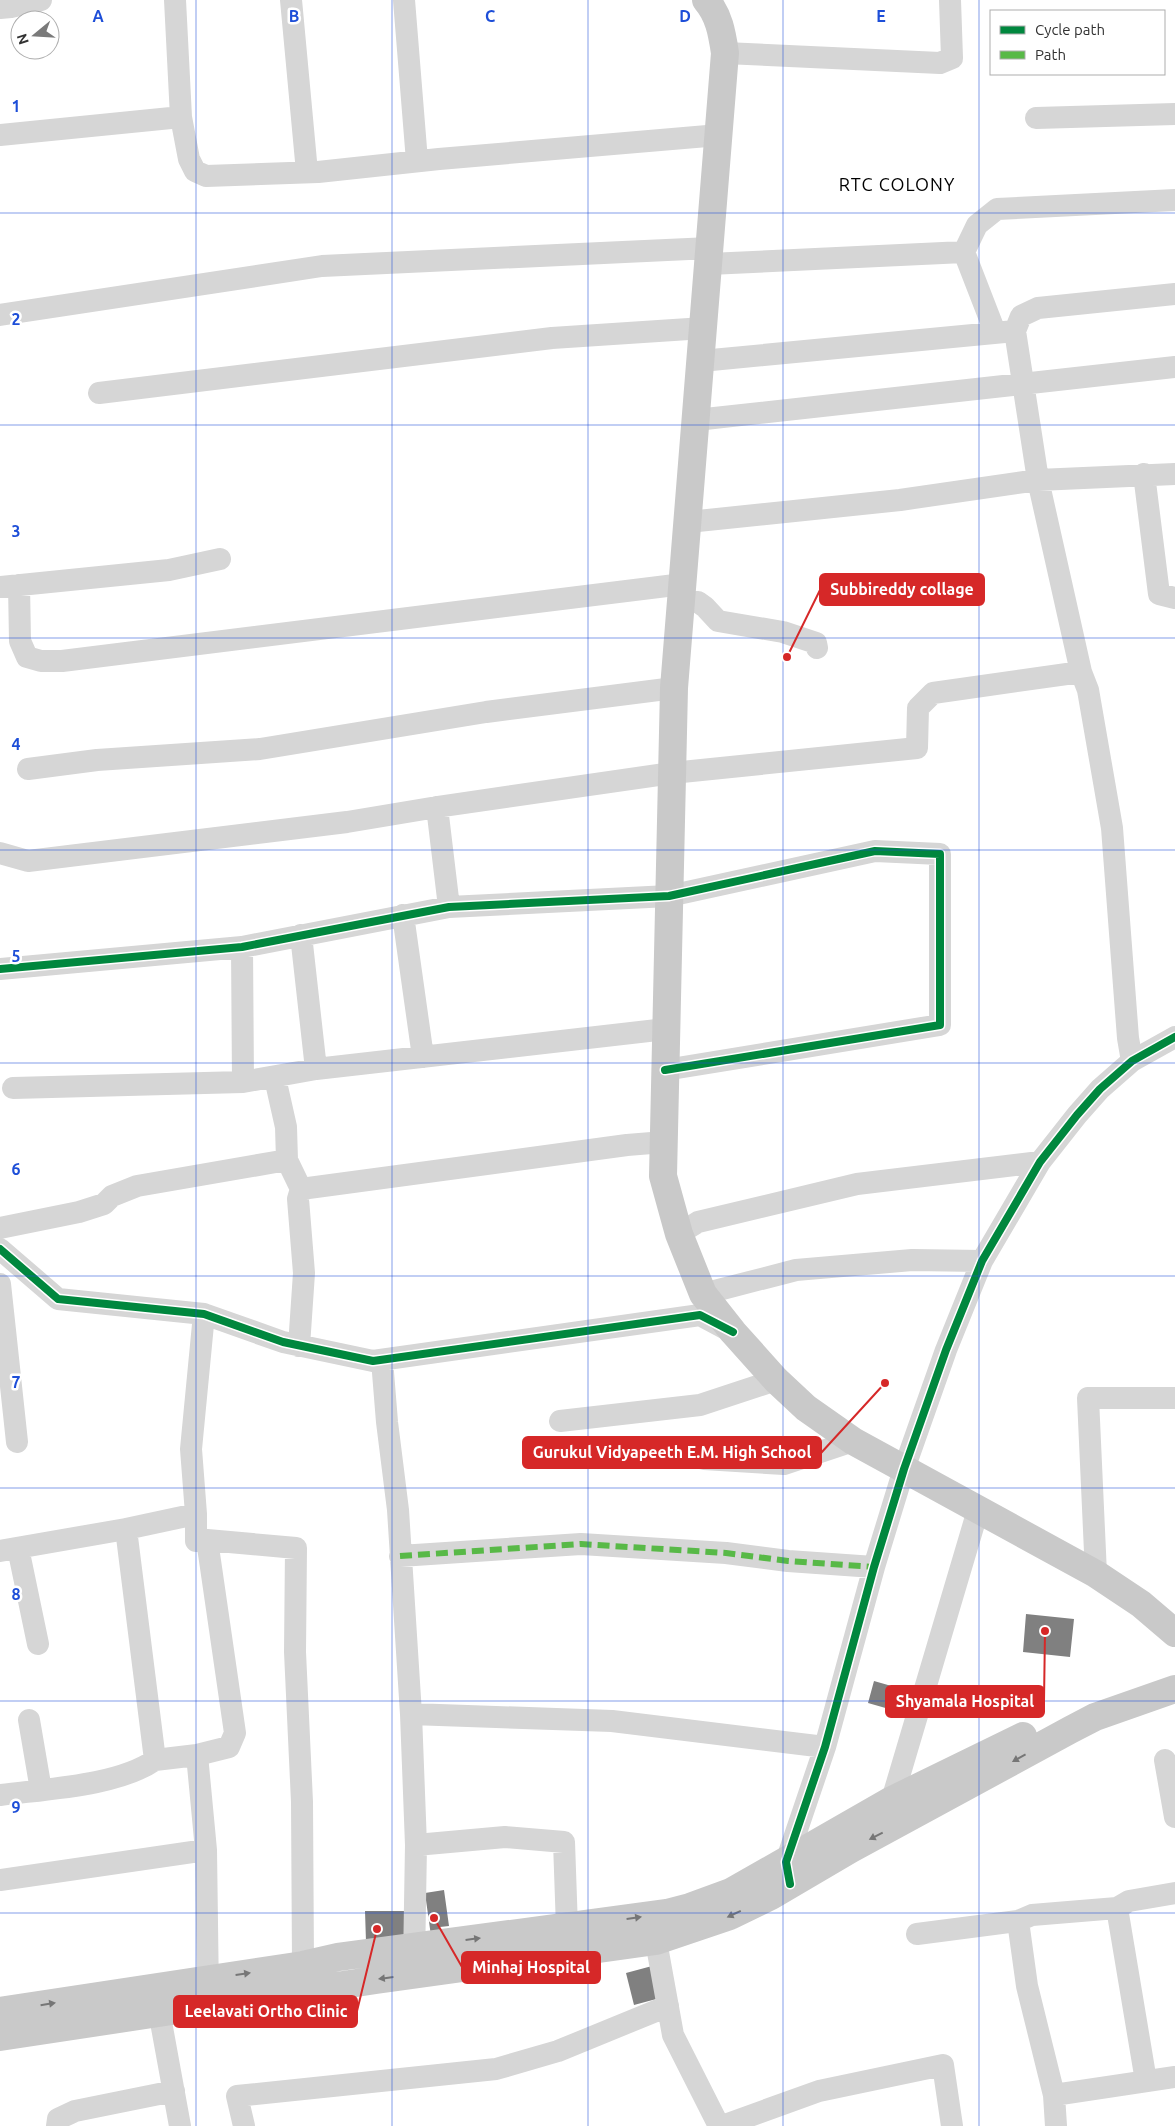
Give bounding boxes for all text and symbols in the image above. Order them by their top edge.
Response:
text: A [92,7,104,25]
text: B [289,7,299,25]
text: C [485,7,495,25]
text: D [679,7,691,25]
text: E [876,7,886,25]
north arrow [10,10,60,60]
legend [990,10,1165,75]
text: Cycle path [1035,21,1105,38]
text: N [13,32,32,46]
text: Path [1035,46,1066,63]
text: 1 [11,97,21,115]
district label: RTC COLONY [839,174,955,194]
text: 2 [11,310,21,328]
text: 3 [11,522,21,540]
callout: Subbireddy collage [820,574,984,605]
text: Subbireddy collage [830,580,974,598]
text: 4 [11,735,21,753]
text: 5 [11,947,21,965]
text: 6 [11,1160,21,1178]
text: 7 [11,1373,21,1391]
callout: Gurukul Vidyapeeth E.M. High School [523,1437,821,1468]
text: Gurukul Vidyapeeth E.M. High School [533,1443,811,1461]
text: 8 [11,1585,21,1603]
callout: Shyamala Hospital [886,1686,1044,1717]
text: Shyamala Hospital [896,1692,1034,1710]
one-way arrow [1011,1754,1026,1762]
text: 9 [11,1798,21,1816]
one-way arrow [869,1832,883,1840]
one-way arrow [727,1910,741,1918]
one-way arrow [627,1914,643,1922]
one-way arrow [465,1935,481,1943]
callout: Minhaj Hospital [462,1952,600,1983]
text: Minhaj Hospital [472,1958,590,1976]
one-way arrow [236,1970,252,1978]
one-way arrow [378,1974,394,1982]
callout: Leelavati Ortho Clinic [174,1996,357,2027]
one-way arrow [41,1999,57,2007]
text: Leelavati Ortho Clinic [184,2002,348,2020]

